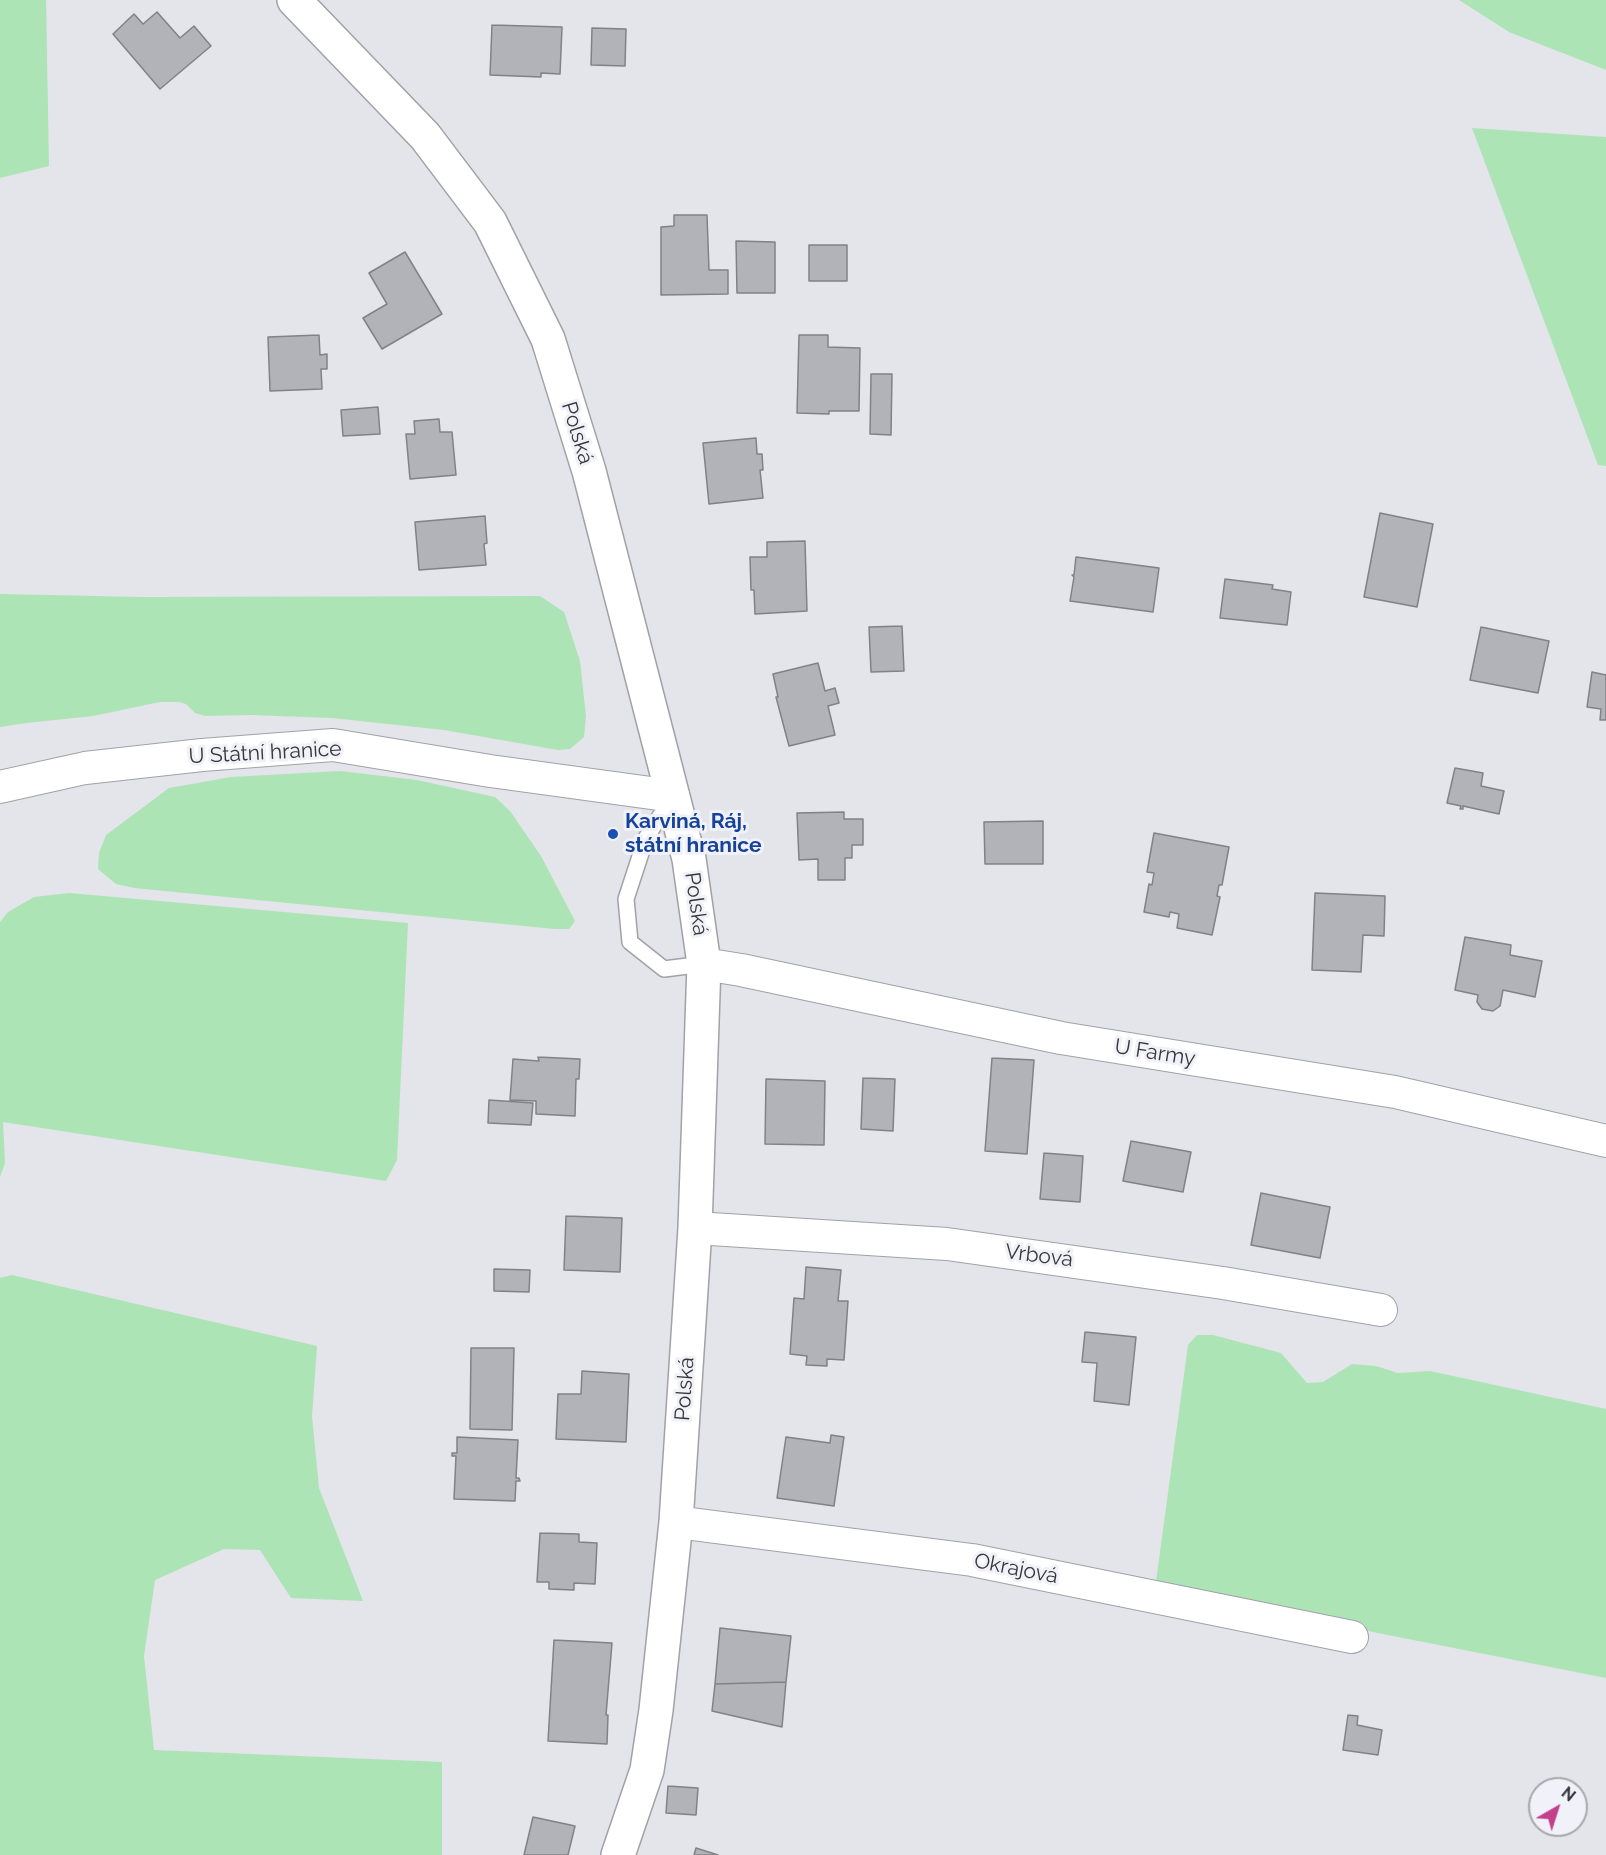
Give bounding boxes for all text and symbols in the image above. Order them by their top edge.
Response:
street label: Polská [556,399,598,467]
street label: U Státní hranice [188,736,342,770]
place label: Karviná, Ráj, státní hranice [625,809,762,859]
marker: Karviná, Ráj, státní hranice [606,827,620,841]
street label: Polská [679,871,713,937]
street label: U Farmy [1113,1034,1197,1072]
street label: Vrbová [1004,1239,1074,1273]
street label: Polská [670,1356,700,1422]
street label: Okrajová [972,1549,1060,1589]
north arrow [1528,1777,1588,1837]
text: N [1558,1783,1579,1805]

